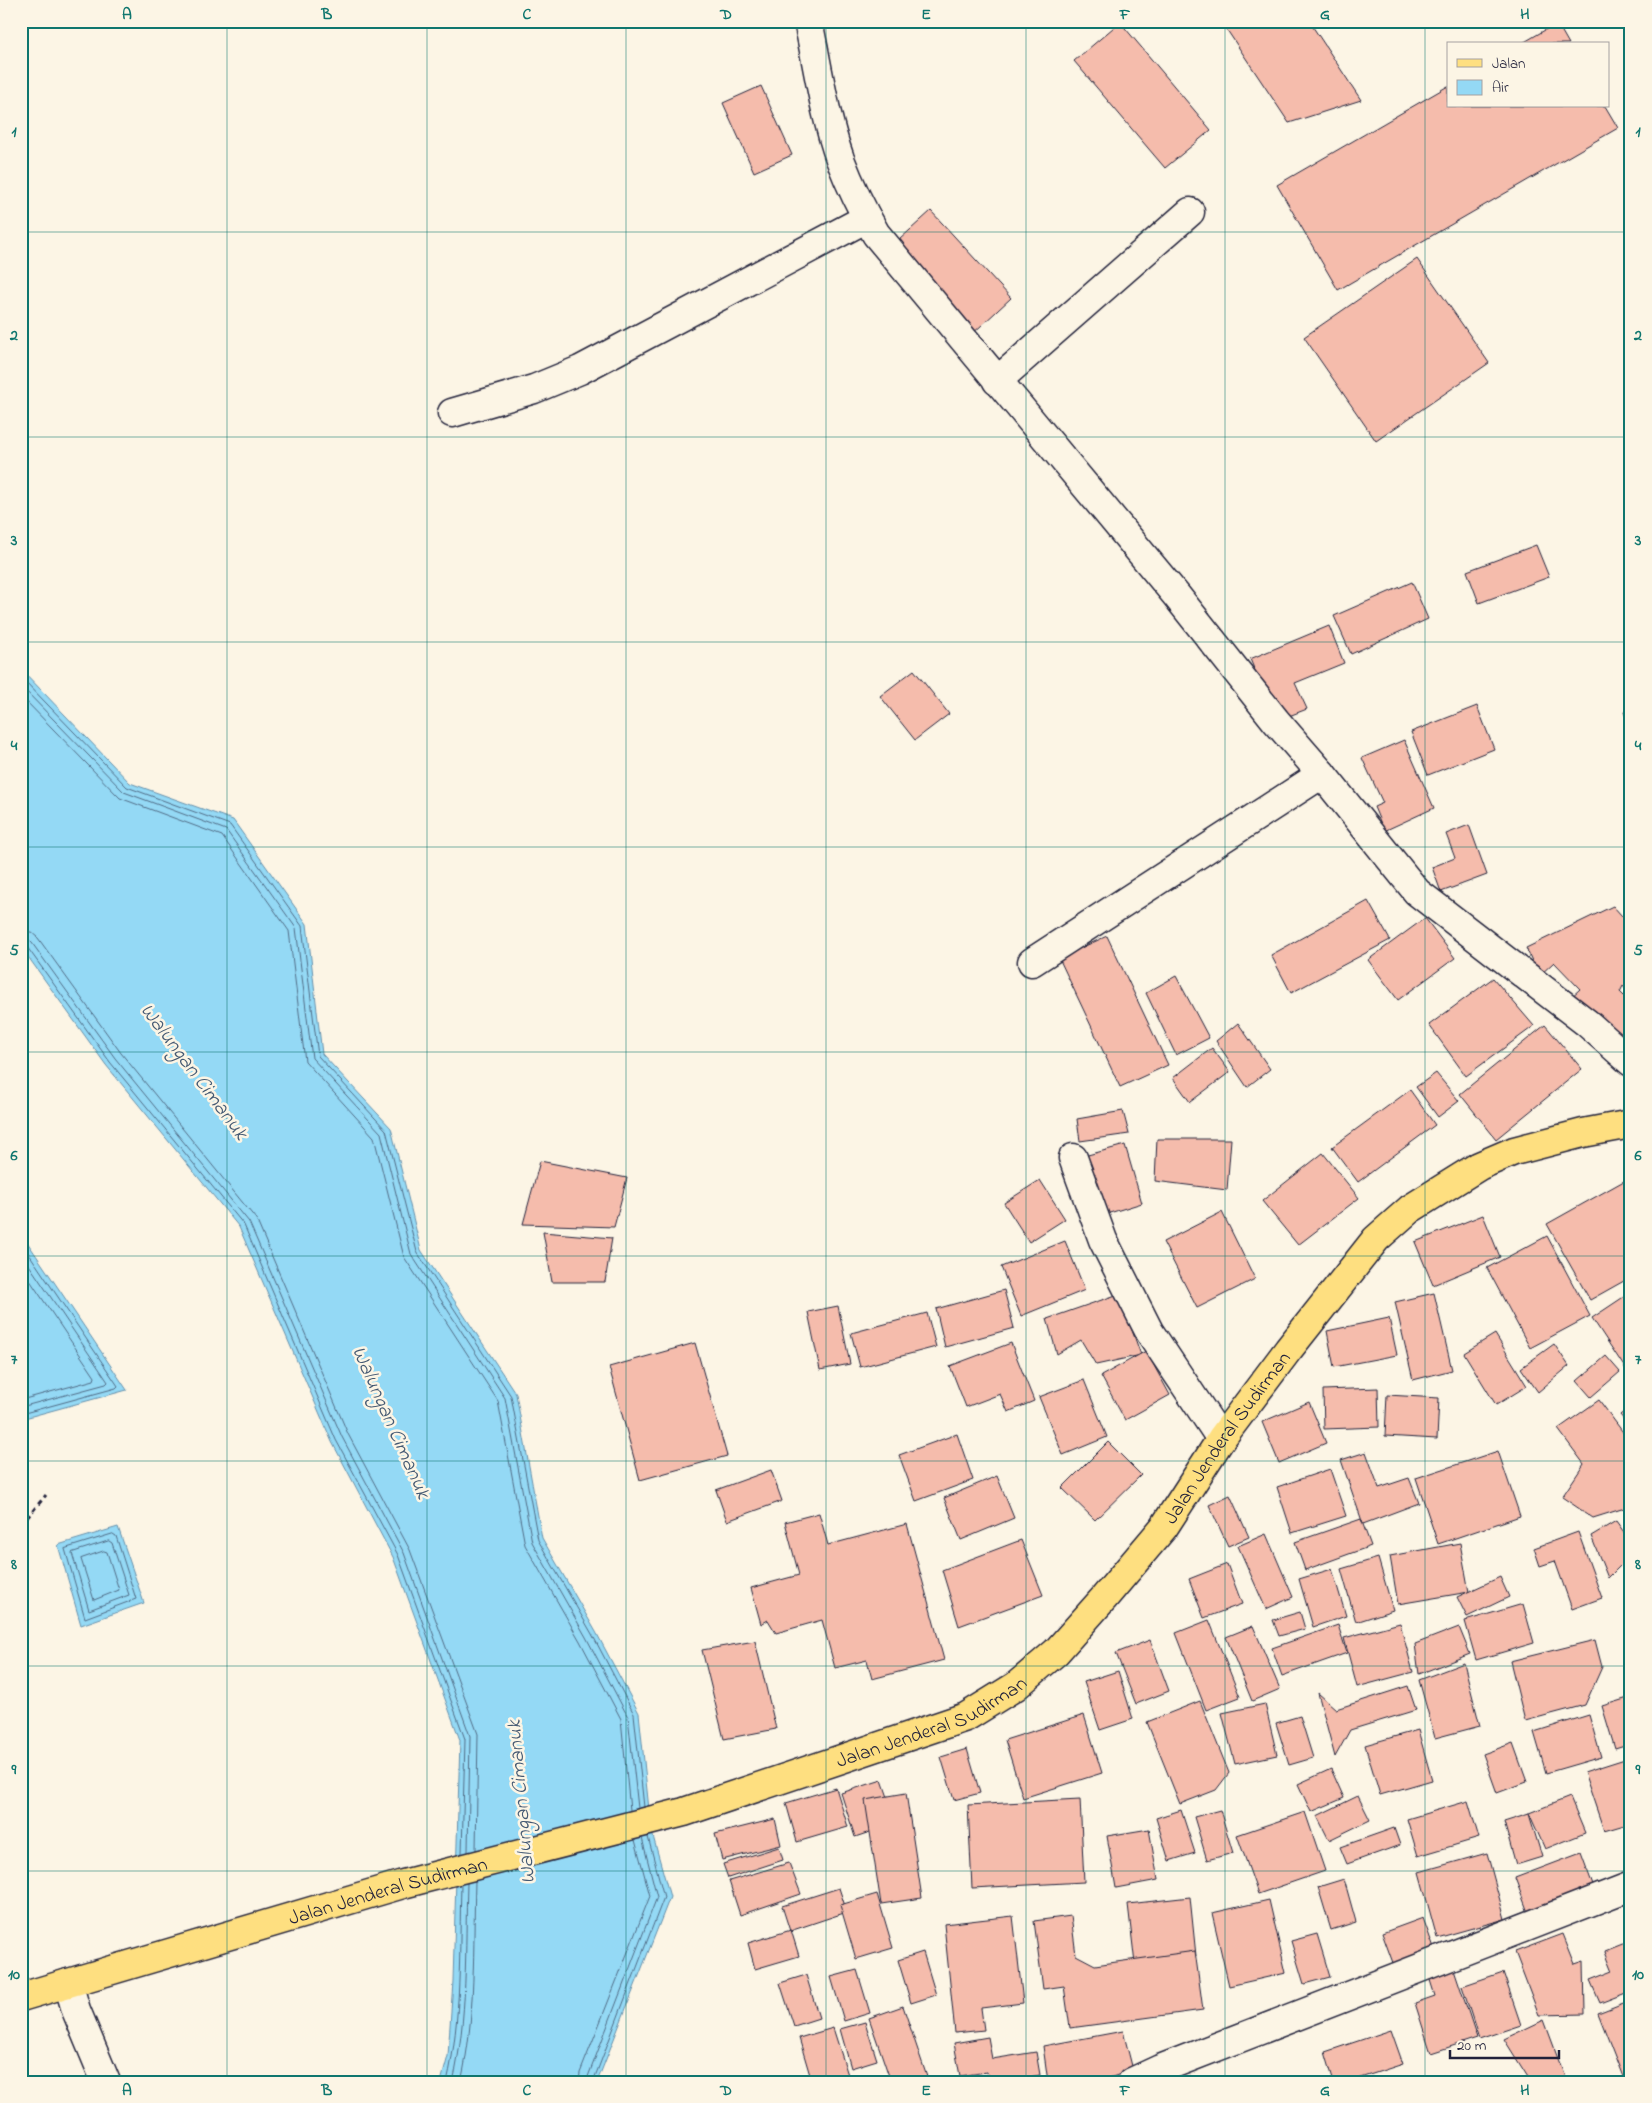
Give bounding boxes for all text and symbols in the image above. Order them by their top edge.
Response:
text: A [122,3,132,27]
text: B [321,3,333,27]
text: C [523,3,532,27]
text: D [719,3,732,27]
text: E [921,3,931,27]
text: F [1119,3,1131,27]
text: G [1320,3,1330,27]
text: H [1520,3,1530,27]
legend [1447,42,1610,108]
text: Jalan [1492,53,1525,75]
text: Air [1492,77,1509,99]
text: 1 [11,120,17,144]
text: 1 [1635,120,1641,144]
text: 2 [9,324,18,348]
text: 2 [1633,324,1642,348]
text: 3 [10,529,18,553]
text: 3 [1634,529,1642,553]
text: 4 [10,734,18,758]
text: 4 [1634,734,1642,758]
text: 5 [9,939,19,963]
text: 5 [1633,939,1643,963]
water label: Walungan Cimanuk [131,998,255,1148]
text: 6 [9,1144,18,1168]
text: 6 [1633,1144,1642,1168]
water label: Walungan Cimanuk [342,1342,438,1505]
street label: Jalan Jenderal Sudirman [1158,1346,1299,1531]
text: 7 [11,1348,18,1372]
text: 7 [1635,1348,1642,1372]
text: 8 [10,1553,17,1577]
text: 8 [1634,1553,1641,1577]
street label: Jalan Jenderal Sudirman [833,1670,1035,1777]
water label: Walungan Cimanuk [500,1718,545,1885]
text: 9 [11,1758,17,1782]
text: 9 [1635,1758,1641,1782]
street label: Jalan Jenderal Sudirman [285,1851,491,1934]
text: 10 [8,1963,20,1987]
text: 10 [1632,1963,1644,1987]
scale bar [1450,2028,1558,2060]
text: 20 m [1457,2035,1487,2057]
text: A [122,2079,132,2103]
text: B [321,2079,333,2103]
text: C [523,2079,532,2103]
text: D [719,2079,732,2103]
text: E [921,2079,931,2103]
text: F [1119,2079,1131,2103]
text: G [1320,2079,1330,2103]
text: H [1520,2079,1530,2103]

